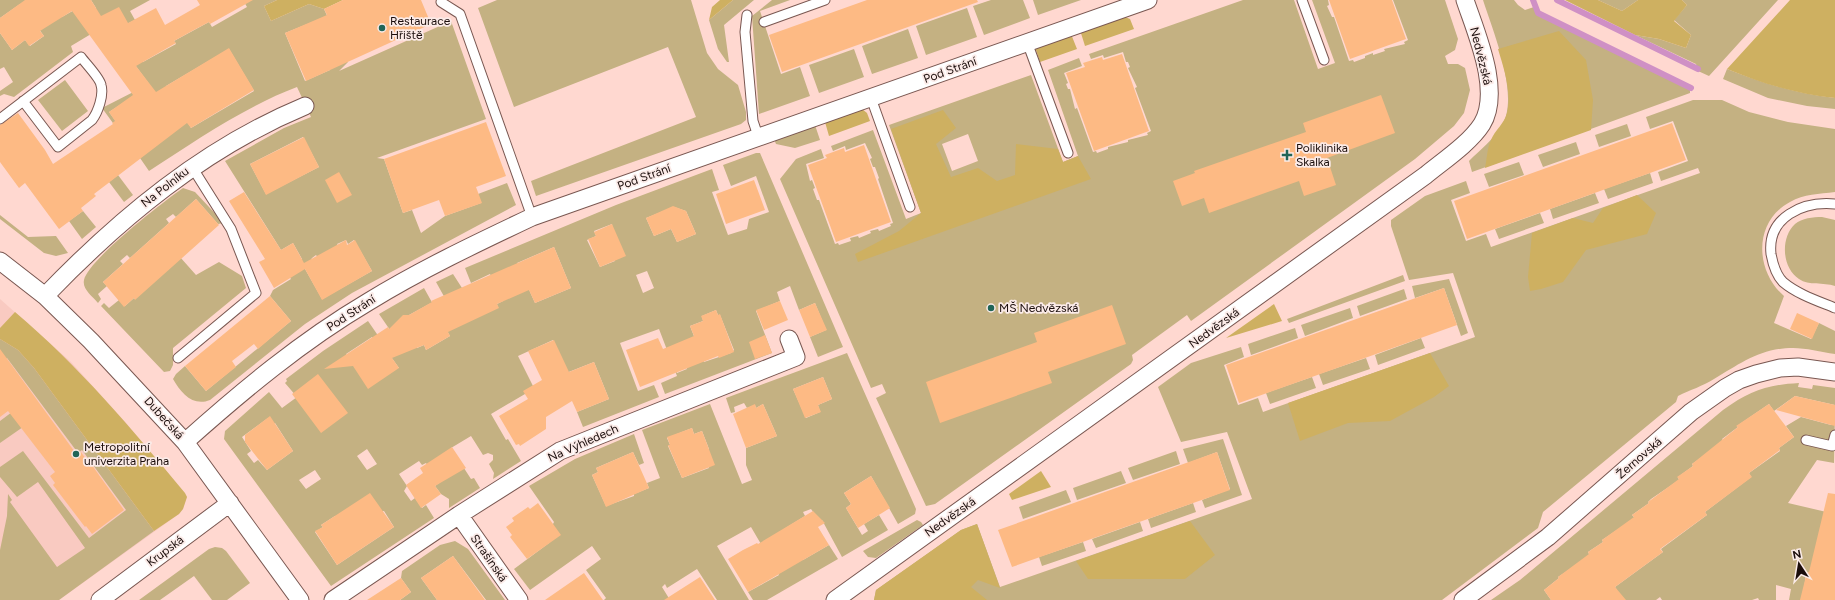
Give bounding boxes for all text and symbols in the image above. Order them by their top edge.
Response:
place label: Restaurace Hřiště [390,14,451,42]
marker: Restaurace Hřiště [377,23,387,33]
street label: Nedvězská [1467,26,1495,86]
street label: Pod Strání [922,54,980,86]
place label: Poliklinika Skalka [1296,141,1348,169]
marker: Poliklinika Skalka [1281,149,1293,161]
street label: Pod Strání [616,161,674,193]
street label: Na Polníku [138,164,192,210]
street label: Pod Strání [324,291,379,334]
place label: MŠ Nedvězská [999,301,1078,315]
marker: MŠ Nedvězská [986,303,996,313]
street label: Nedvězská [1186,305,1242,351]
street label: Dubečská [141,394,187,442]
street label: Na Výhledech [546,421,621,465]
street label: Žernovská [1613,435,1665,481]
place label: Metropolitní univerzita Praha [84,440,169,468]
marker: Metropolitní univerzita Praha [71,449,81,459]
street label: Nedvězská [922,494,978,540]
street label: Strašínská [468,532,510,584]
street label: Krupská [144,533,186,569]
north arrow [1779,544,1819,584]
text: N [1792,547,1803,562]

